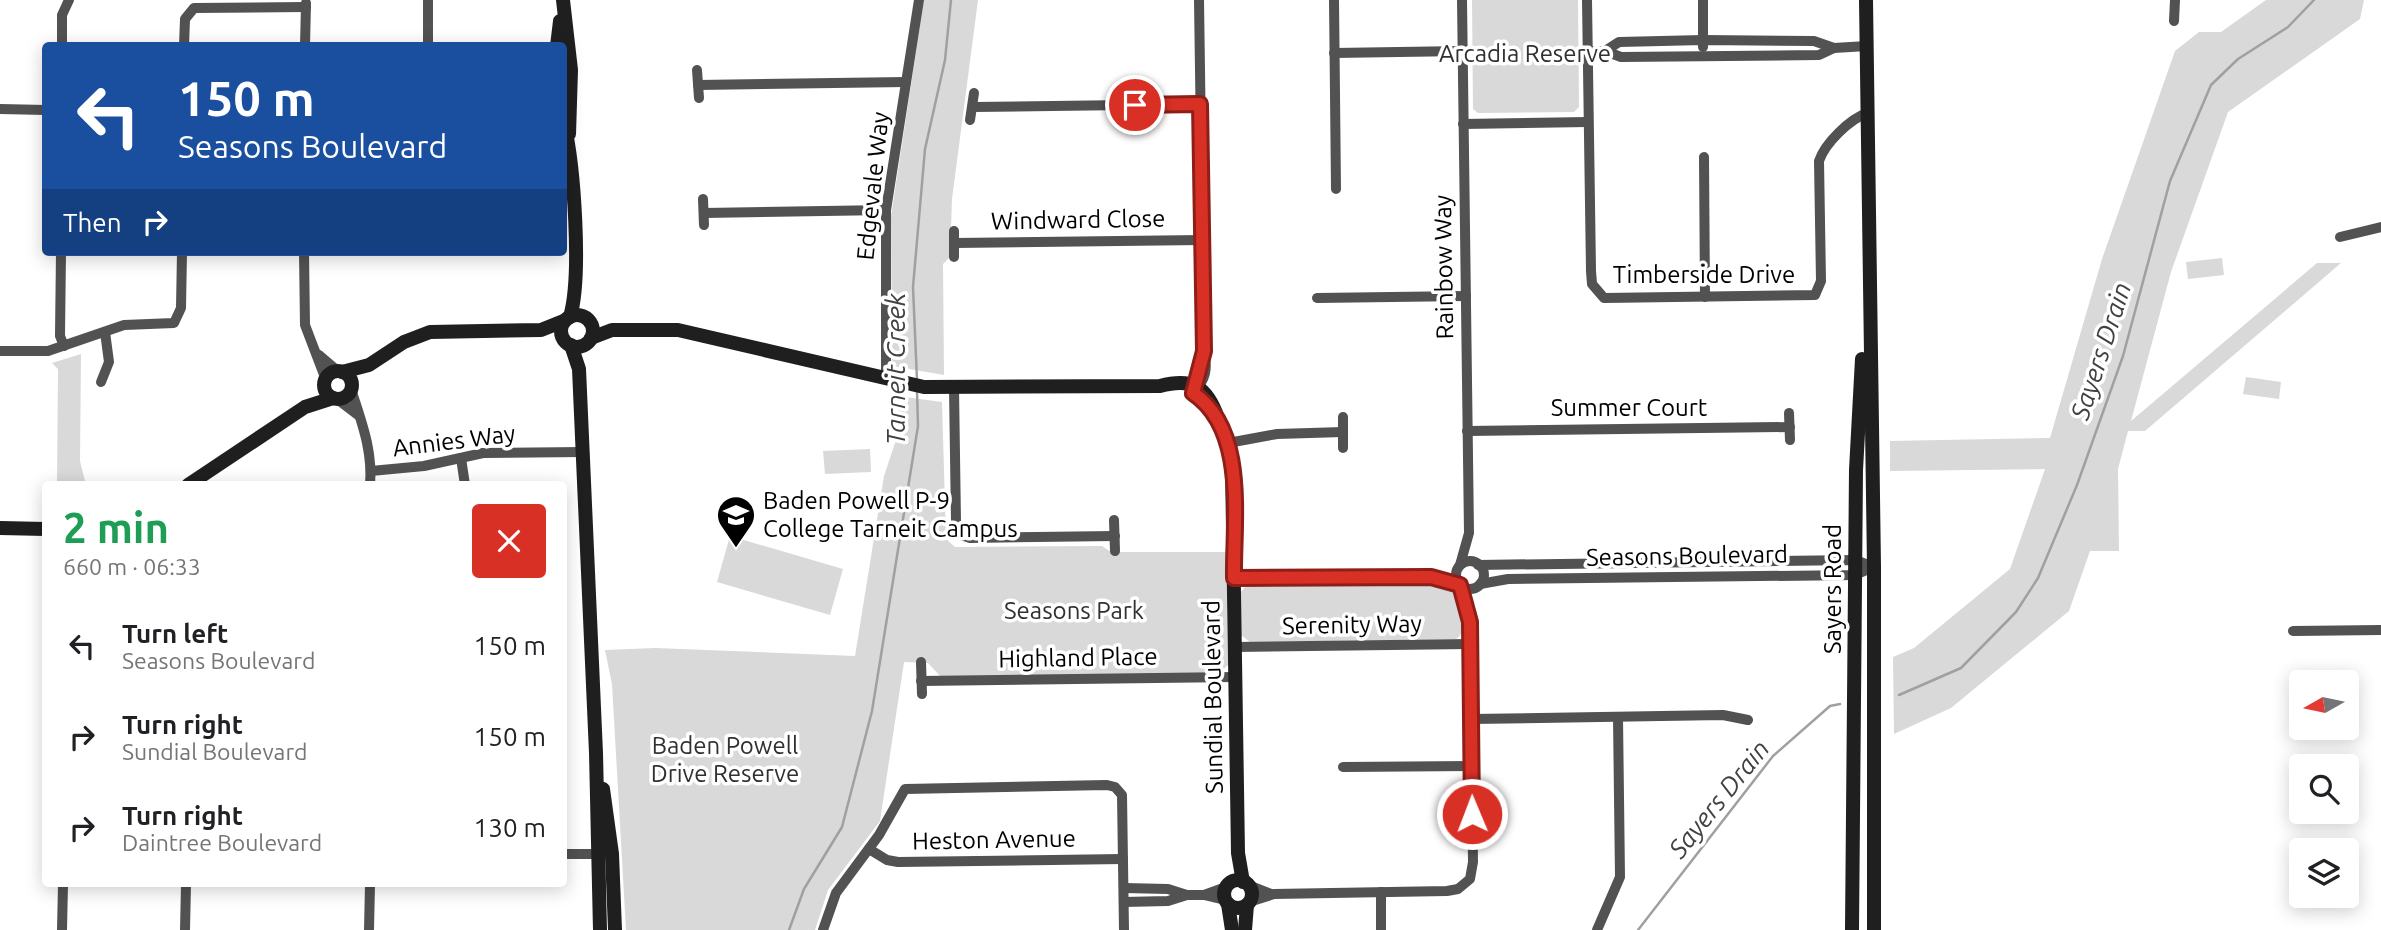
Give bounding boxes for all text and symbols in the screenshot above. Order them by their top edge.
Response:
park label: Arcadia Reserve [1439,40,1611,67]
icon: left [63,70,154,161]
text: 150 m [178,70,315,125]
pin [1105,75,1165,135]
icon: arrive [1116,86,1154,124]
street label: Edgevale Way [851,110,894,261]
text: Seasons Boulevard [178,128,447,164]
street label: Rainbow Way [1429,194,1458,340]
icon: right [136,203,174,241]
street label: Windward Close [991,204,1165,235]
text: Then [63,208,122,237]
street label: Timberside Drive [1613,261,1795,288]
water label: Sayers Drain [2064,279,2136,424]
water label: Tarneit Creek [881,292,910,445]
street label: Summer Court [1551,394,1708,421]
street label: Annies Way [391,420,517,461]
place label: Baden Powell P-9 College Tarneit Campus [763,487,1018,542]
school or university icon: Baden Powell P-9 College Tarneit Campus [715,494,757,549]
text: 2 min [63,504,169,551]
button: close [472,504,546,578]
street label: Sayers Road [1819,524,1846,654]
street label: Seasons Boulevard [1586,540,1788,571]
text: 660 m · 06:33 [63,554,201,579]
park label: Seasons Park [1004,597,1144,624]
street label: Sundial Boulevard [1197,600,1228,794]
street label: Serenity Way [1282,610,1423,639]
text: Turn left [122,619,228,648]
icon: left [63,627,101,665]
text: 150 m [474,631,546,660]
street label: Highland Place [998,643,1158,672]
text: Seasons Boulevard [122,648,315,673]
north arrow [2289,670,2359,740]
map controls [2289,670,2359,908]
text: Turn right [122,710,243,739]
icon: right [63,718,101,756]
text: 150 m [474,722,546,751]
park label: Baden Powell Drive Reserve [651,732,799,787]
water label: Sayers Drain [1662,734,1775,864]
text: Sundial Boulevard [122,739,308,764]
button: search [2289,754,2359,824]
position arrow [1435,777,1509,851]
text: Turn right [122,801,243,830]
icon: right [63,809,101,847]
text: 130 m [474,813,546,842]
street label: Heston Avenue [912,825,1076,854]
text: Daintree Boulevard [122,830,322,855]
button: layers [2289,838,2359,908]

